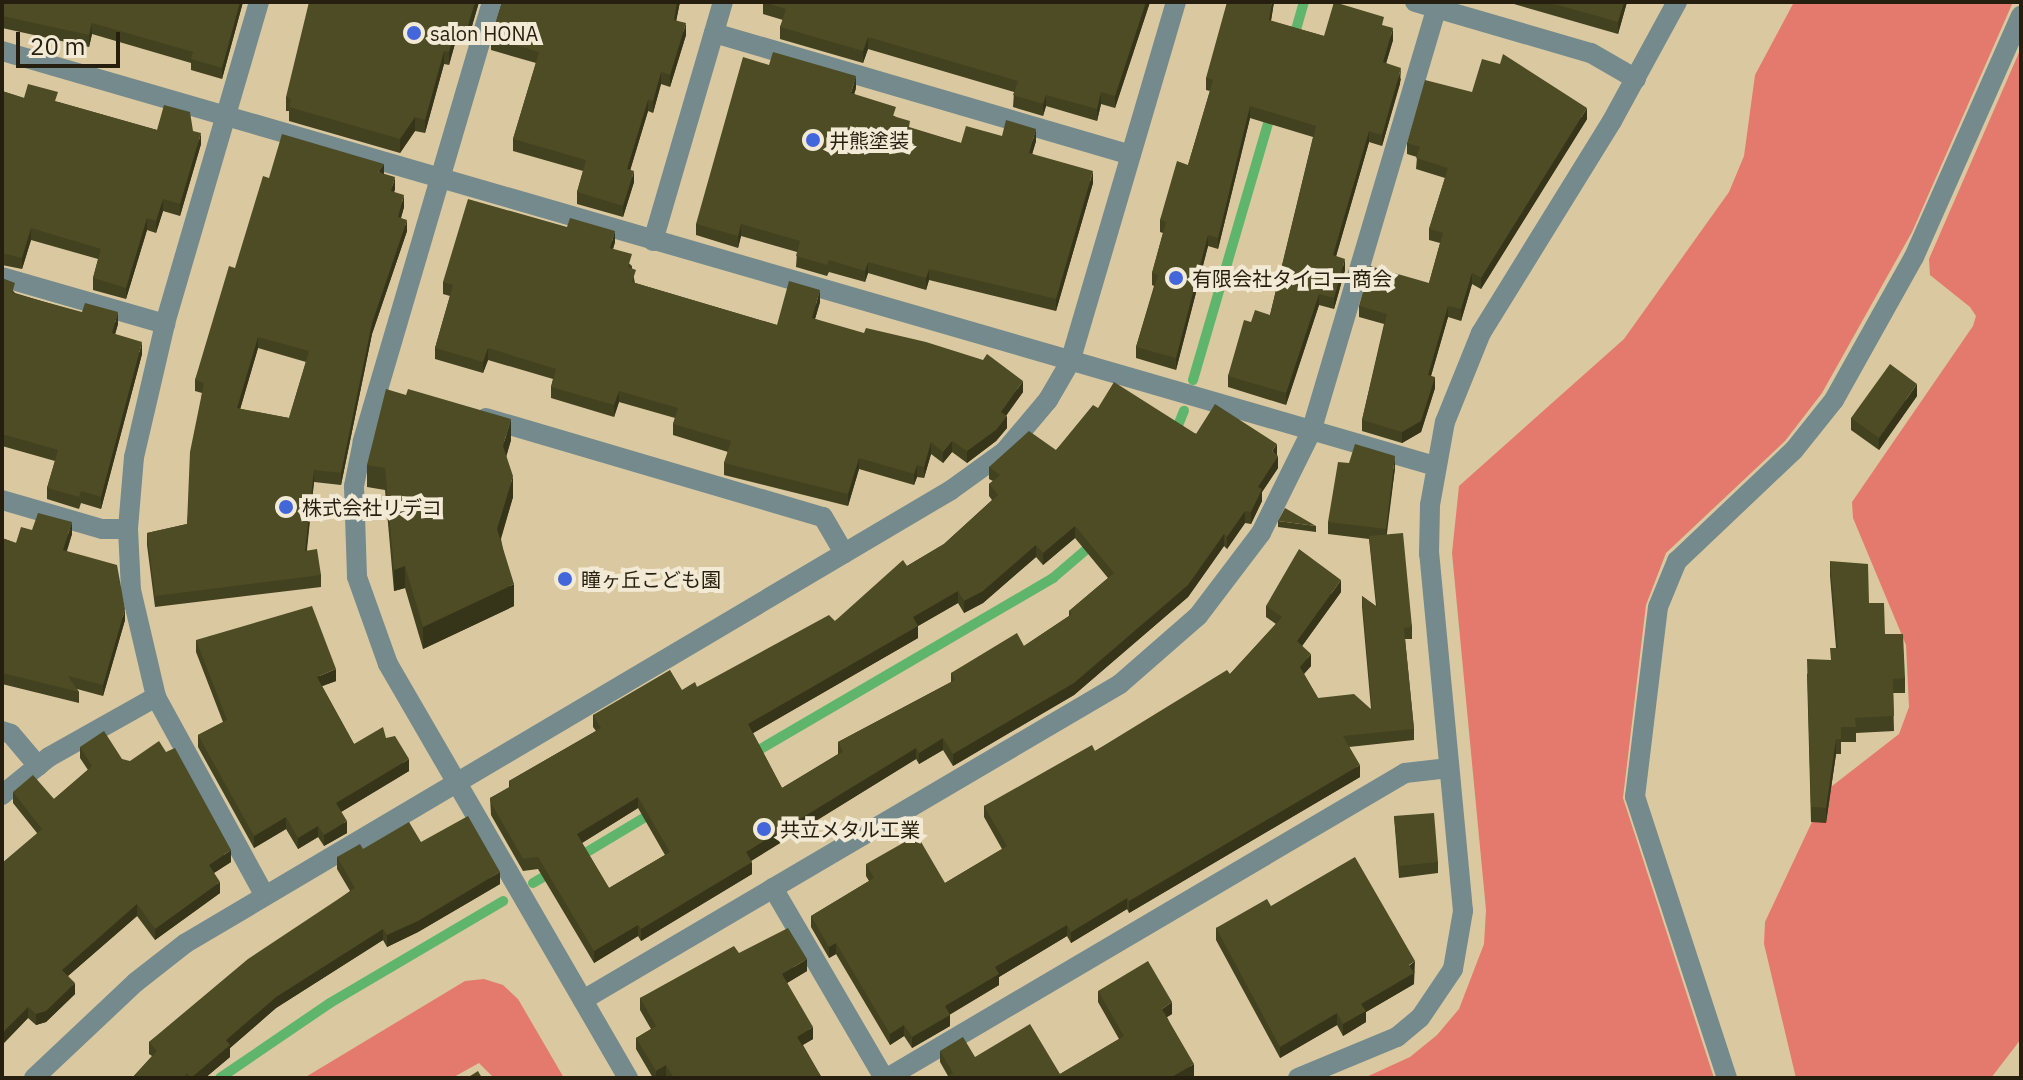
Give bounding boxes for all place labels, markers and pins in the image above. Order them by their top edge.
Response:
place label: salon HONA [430,21,538,45]
marker: salon HONA [405,24,423,42]
place label: 井熊塗装 [829,128,909,152]
marker: 井熊塗装 [804,131,822,149]
place label: 有限会社タイコー商会 [1192,266,1392,290]
marker: 有限会社タイコー商会 [1167,269,1185,287]
place label: 株式会社リデコ [302,495,442,519]
marker: 株式会社リデコ [277,498,295,516]
place label: 瞳ヶ丘こども園 [581,567,721,591]
marker: 瞳ヶ丘こども園 [556,570,574,588]
place label: 共立メタル工業 [780,817,920,841]
marker: 共立メタル工業 [755,820,773,838]

